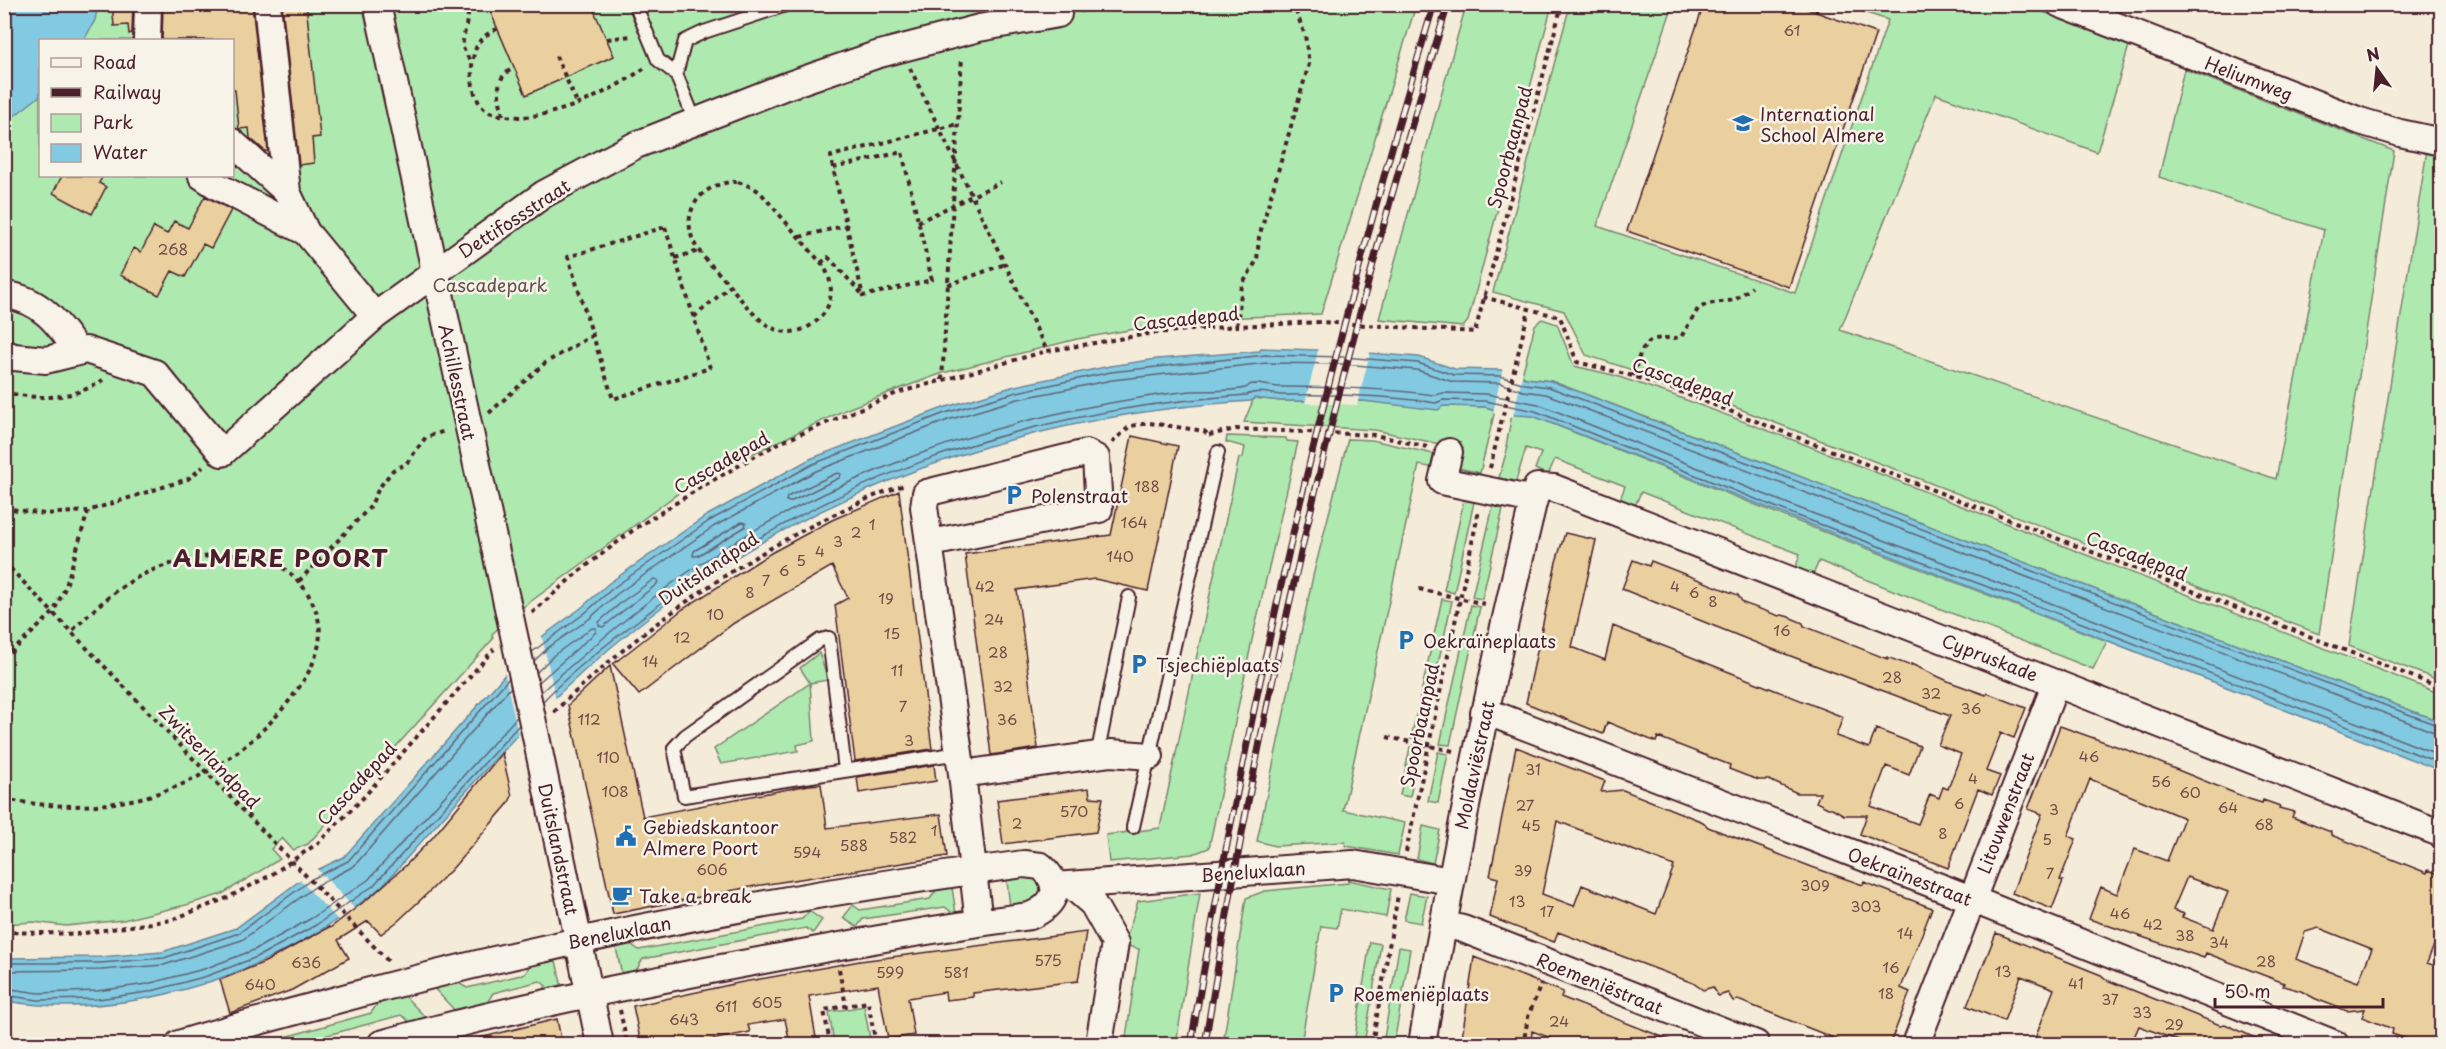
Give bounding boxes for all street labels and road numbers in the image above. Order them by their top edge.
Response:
street label: Heliumweg [2201,49,2297,107]
street label: Spoorbaanpad [1480,83,1538,211]
street label: Dettifossstraat [453,172,575,264]
street label: Cascadepad [1132,299,1240,337]
street label: Achillesstraat [432,321,484,443]
street label: Cascadepad [1628,350,1738,412]
street label: Cascadepad [668,424,774,500]
street label: Cascadepad [2082,523,2192,587]
street label: Duitslandpad [652,524,764,612]
street label: Cypruskade [1938,626,2042,688]
street label: Spoorbaanpad [1393,660,1445,790]
street label: Zwitserlandpad [153,698,267,814]
street label: Moldaviëstraat [1447,698,1501,832]
street label: Cascadepad [310,735,402,831]
street label: Litouwenstraat [1970,749,2040,877]
street label: Duitslandstraat [532,781,586,918]
street label: Oekraïnestraat [1844,840,1976,912]
street label: Beneluxlaan [1199,854,1307,888]
street label: Beneluxlaan [565,909,673,955]
street label: Roemeniëstraat [1533,945,1667,1021]

